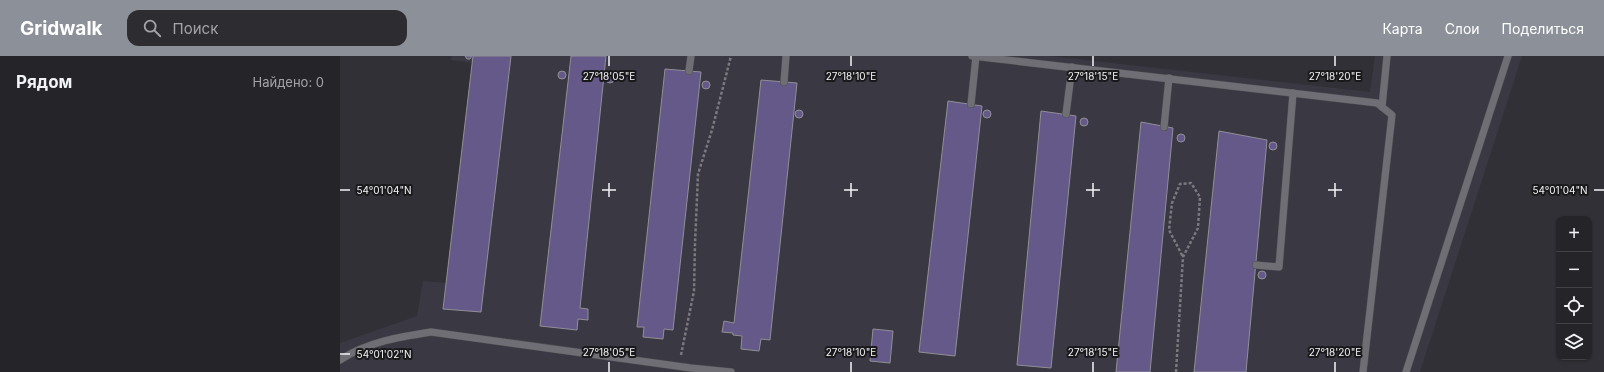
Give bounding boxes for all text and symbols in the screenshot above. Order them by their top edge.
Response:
search box [127,10,407,46]
text: Gridwalk [20,17,103,40]
icon: search [141,17,163,39]
text: Поиск [173,19,218,38]
text: Карта [1382,20,1423,37]
text: Слои [1445,20,1480,37]
text: Поделиться [1502,20,1584,37]
text: 27°18'05"E [583,70,635,82]
text: 27°18'10"E [826,70,876,82]
text: 27°18'15"E [1068,70,1118,82]
text: 27°18'20"E [1309,70,1361,82]
text: Рядом [16,72,72,92]
text: Найдено: 0 [253,74,324,90]
text: 54°01'04"N [356,184,412,196]
text: 54°01'04"N [1532,184,1588,196]
map controls [1556,216,1592,360]
button: + [1556,216,1592,252]
button: − [1556,252,1592,288]
button: locate [1556,288,1592,324]
button: layers [1556,324,1592,360]
text: 27°18'05"E [583,346,635,358]
text: 27°18'10"E [826,346,876,358]
text: 27°18'15"E [1068,346,1118,358]
text: 27°18'20"E [1309,346,1361,358]
text: 54°01'02"N [357,348,411,360]

